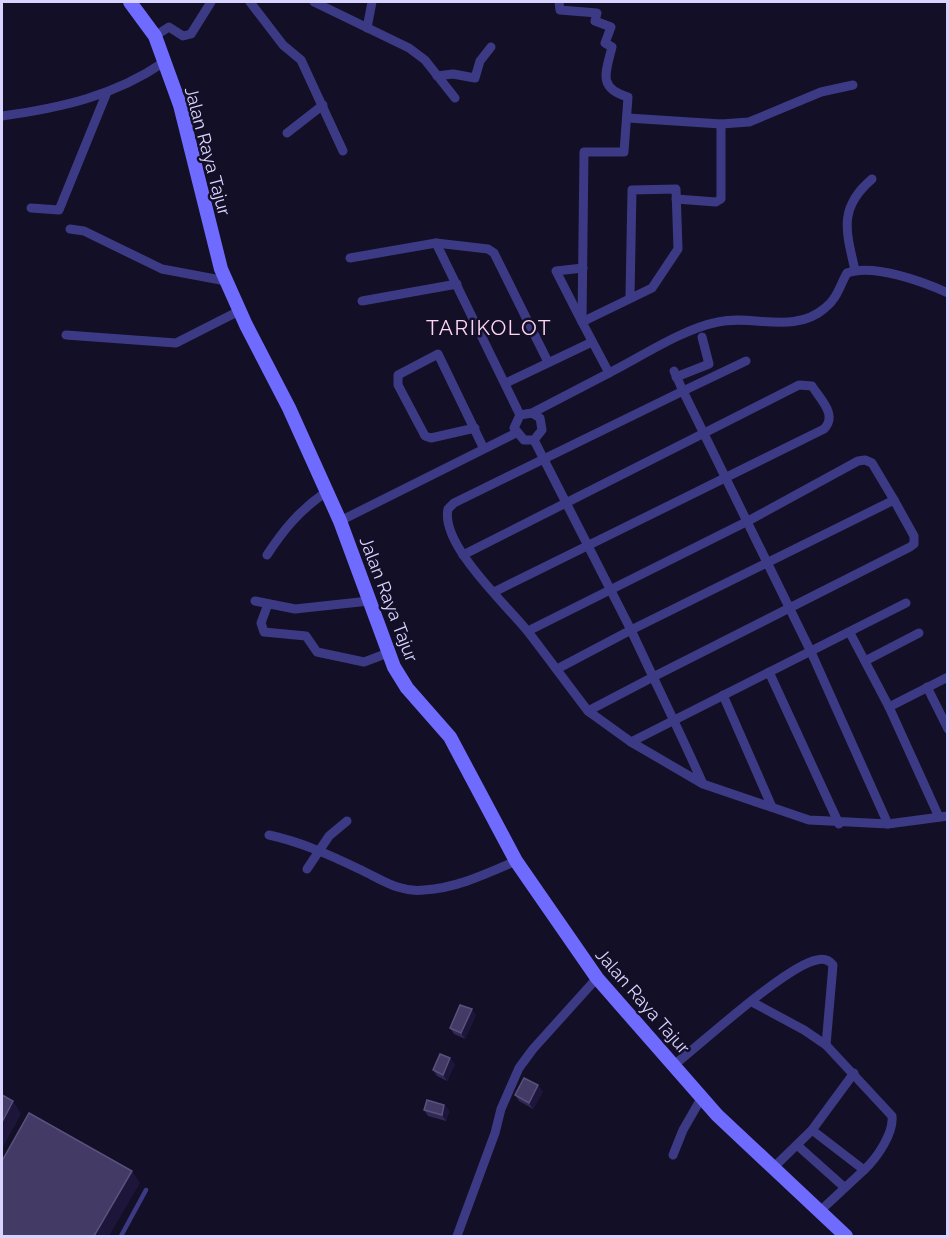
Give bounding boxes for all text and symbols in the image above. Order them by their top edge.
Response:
street label: Jalan Raya Tajur [181,84,235,218]
district label: TARIKOLOT [426,315,552,340]
street label: Jalan Raya Tajur [355,533,423,665]
street label: Jalan Raya Tajur [592,944,695,1058]

